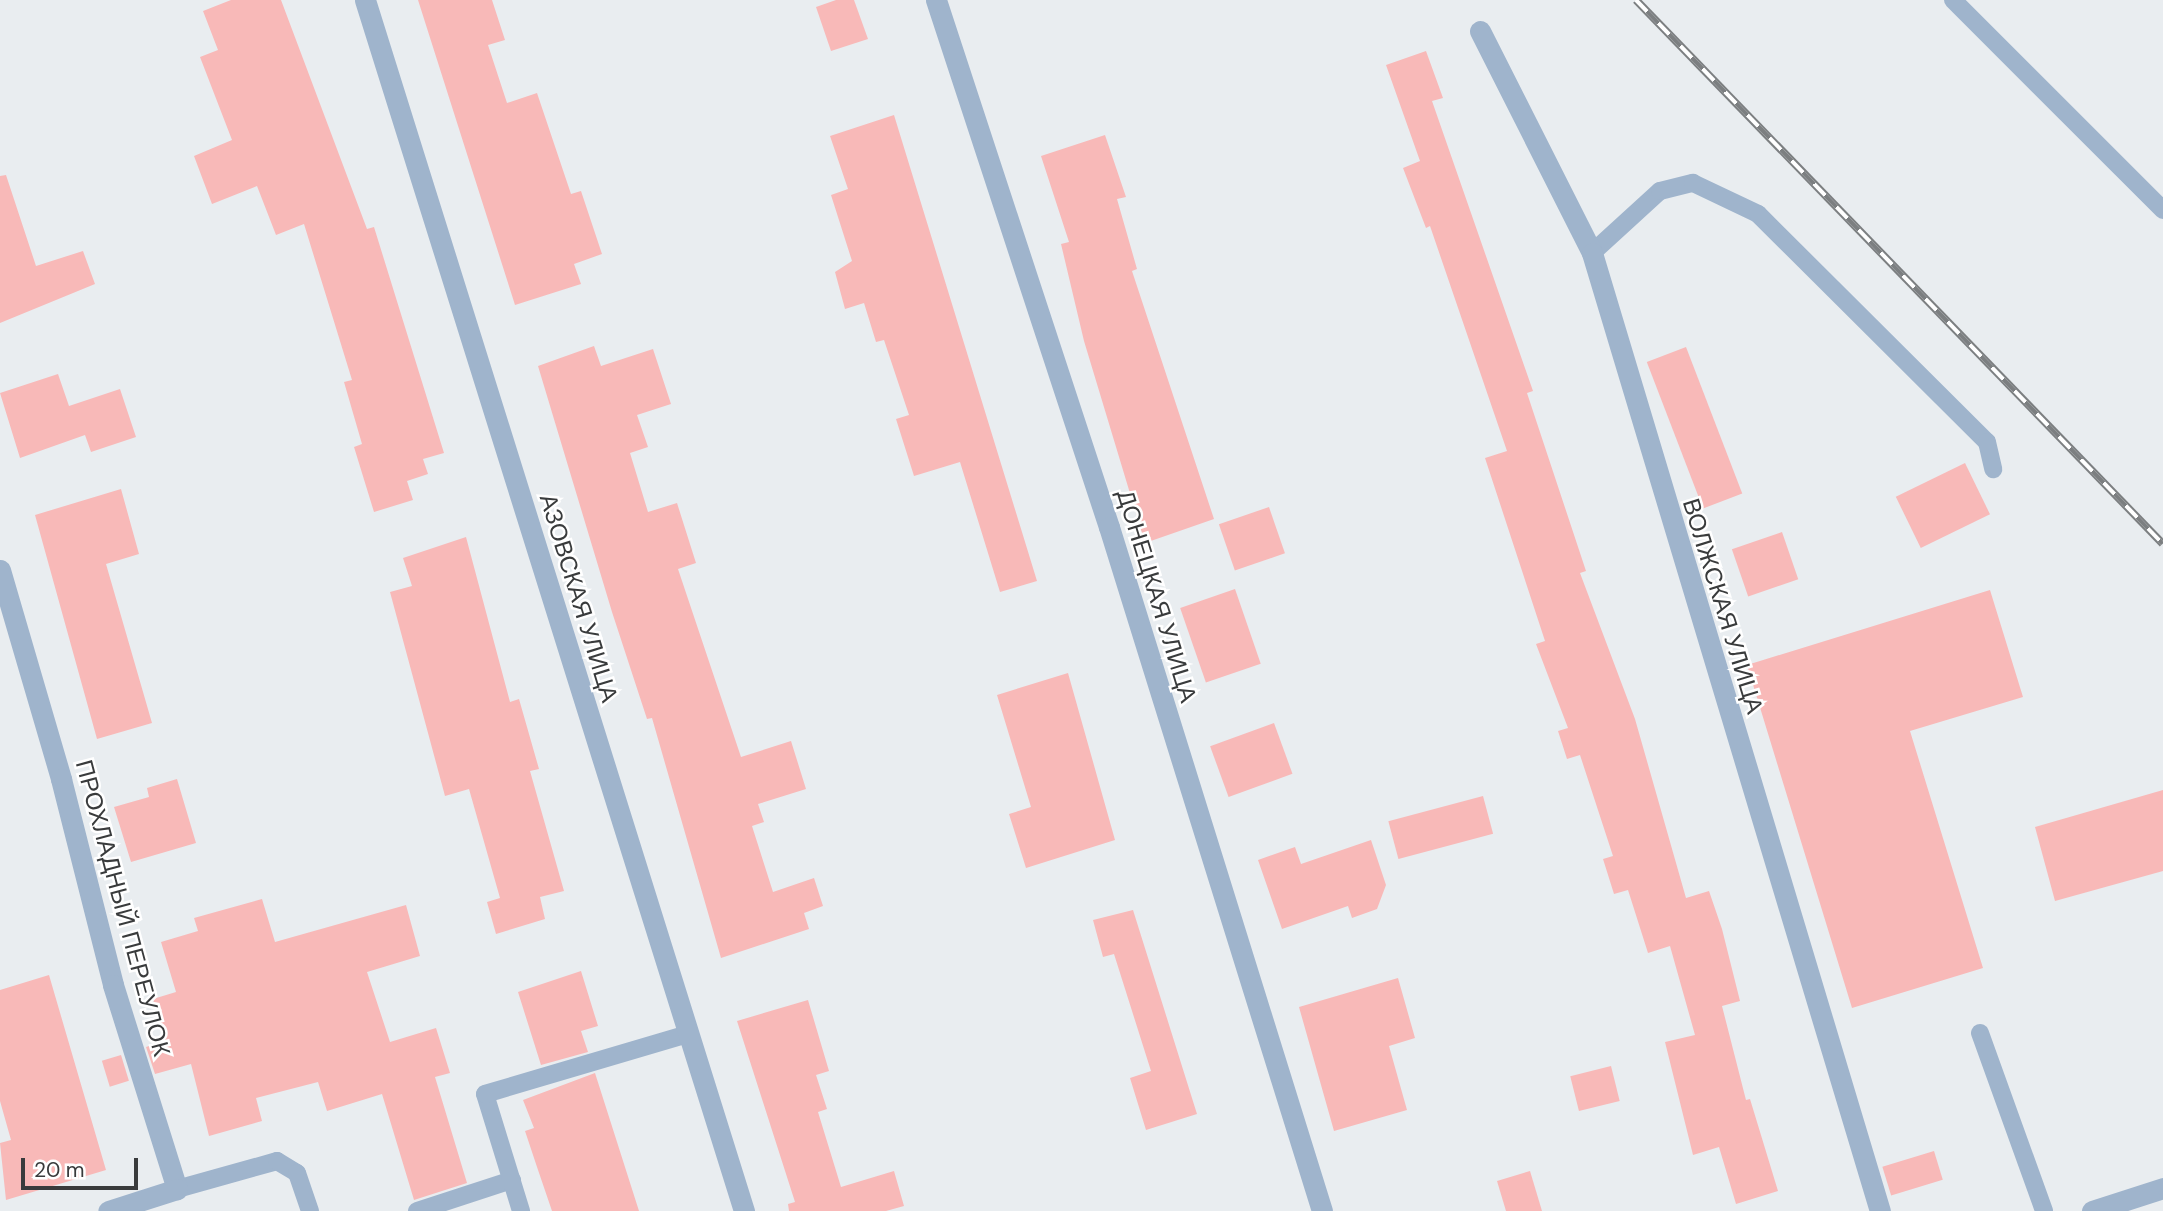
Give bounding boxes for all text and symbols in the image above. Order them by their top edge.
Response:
street label: ДОНЕЦКАЯ УЛИЦА [1111,486,1203,706]
street label: АЗОВСКАЯ УЛИЦА [534,490,624,706]
street label: ВОЛЖСКАЯ УЛИЦА [1677,495,1769,717]
street label: ПРОХЛАДНЫЙ ПЕРЕУЛОК [70,757,176,1059]
scale bar [24,1144,142,1188]
text: 20 m [34,1156,85,1184]

